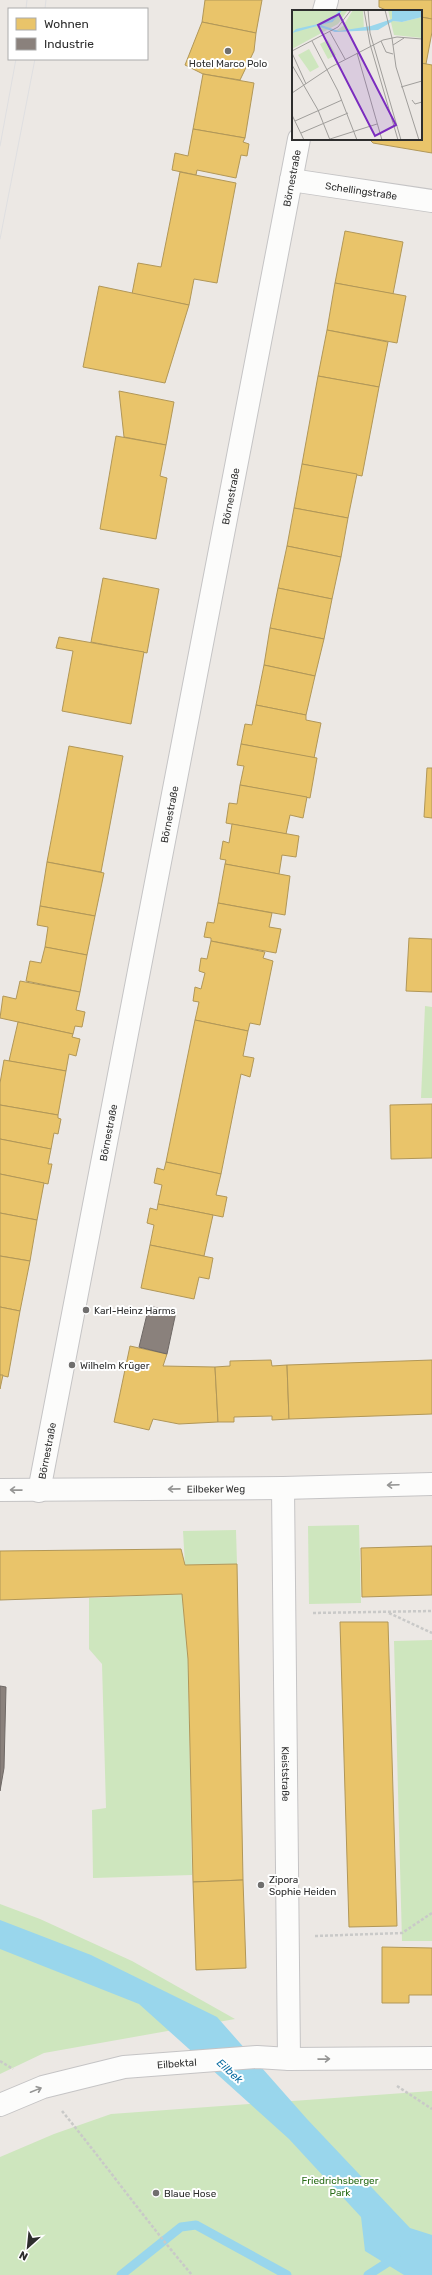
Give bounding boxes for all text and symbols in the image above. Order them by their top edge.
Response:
legend [8,8,148,60]
inset map [292,10,422,140]
text: Wohnen [44,17,89,31]
text: Industrie [44,37,94,51]
marker: Hotel Marco Polo [223,46,233,56]
place label: Hotel Marco Polo [189,58,267,70]
street label: Börnestraße [281,148,304,208]
street label: Schellingstraße [324,180,398,203]
street label: Börnestraße [220,467,243,526]
street label: Börnestraße [159,785,182,844]
street label: Börnestraße [98,1103,120,1162]
marker: Karl-Heinz Harms [81,1305,91,1315]
place label: Karl-Heinz Harms [94,1305,176,1317]
marker: Wilhelm Krüger [67,1360,77,1370]
place label: Wilhelm Krüger [80,1360,150,1372]
street label: Börnestraße [36,1421,59,1480]
one-way arrow [387,1481,400,1489]
street label: Eilbeker Weg [187,1483,245,1496]
one-way arrow [168,1485,181,1493]
one-way arrow [10,1486,23,1494]
street label: Kleiststraße [279,1746,291,1802]
place label: Zipora Sophie Heiden [269,1874,336,1898]
marker: Zipora Sophie Heiden [256,1880,266,1890]
one-way arrow [317,2055,330,2063]
water label: Eilbek [214,2056,246,2087]
street label: Eilbektal [157,2057,197,2071]
one-way arrow [30,2086,42,2094]
park label: Friedrichsberger Park [301,2175,379,2199]
marker: Blaue Hose [151,2188,161,2198]
place label: Blaue Hose [164,2188,217,2200]
north arrow [8,2227,48,2267]
text: N [17,2248,30,2263]

